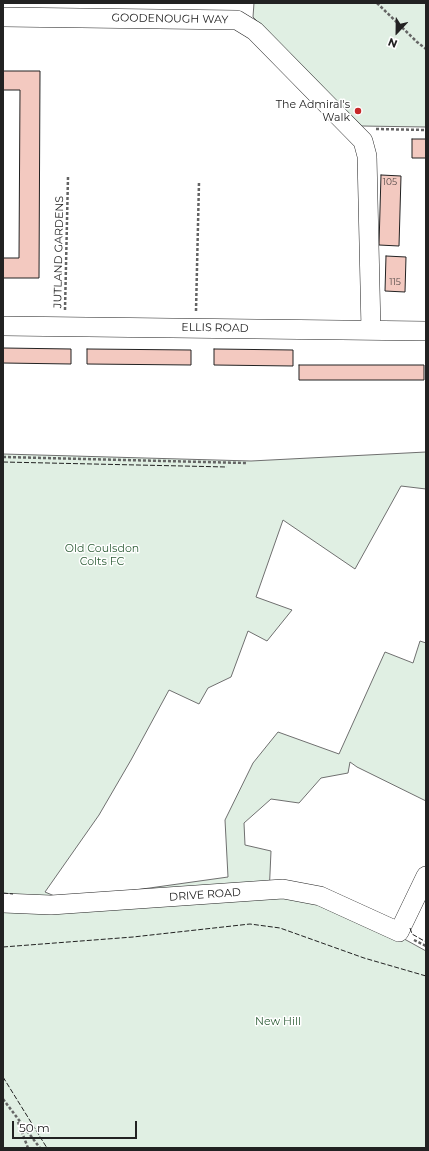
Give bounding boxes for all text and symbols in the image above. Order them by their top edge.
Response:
street label: GOODENOUGH WAY [111,11,229,27]
north arrow [377,12,417,52]
text: N [386,35,399,51]
place label: The Admiral's Walk [276,98,350,124]
marker: The Admiral's Walk [353,106,363,116]
house number: 105 [383,177,397,187]
street label: JUTLAND GARDENS [51,196,67,308]
house number: 115 [389,277,401,287]
street label: ELLIS ROAD [181,321,249,335]
park label: Old Coulsdon Colts FC [65,542,139,568]
street label: DRIVE ROAD [169,886,241,904]
park label: New Hill [255,1015,301,1029]
scale bar [14,1113,139,1139]
text: 50 m [19,1120,50,1135]

